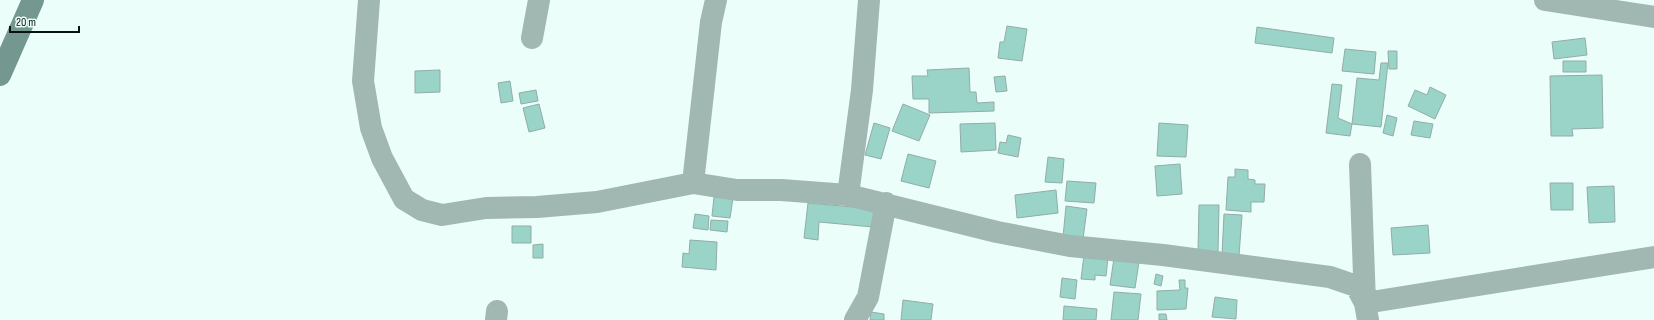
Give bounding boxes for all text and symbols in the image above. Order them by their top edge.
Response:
scale bar [10,8,79,34]
text: 20 m [16,15,36,30]

